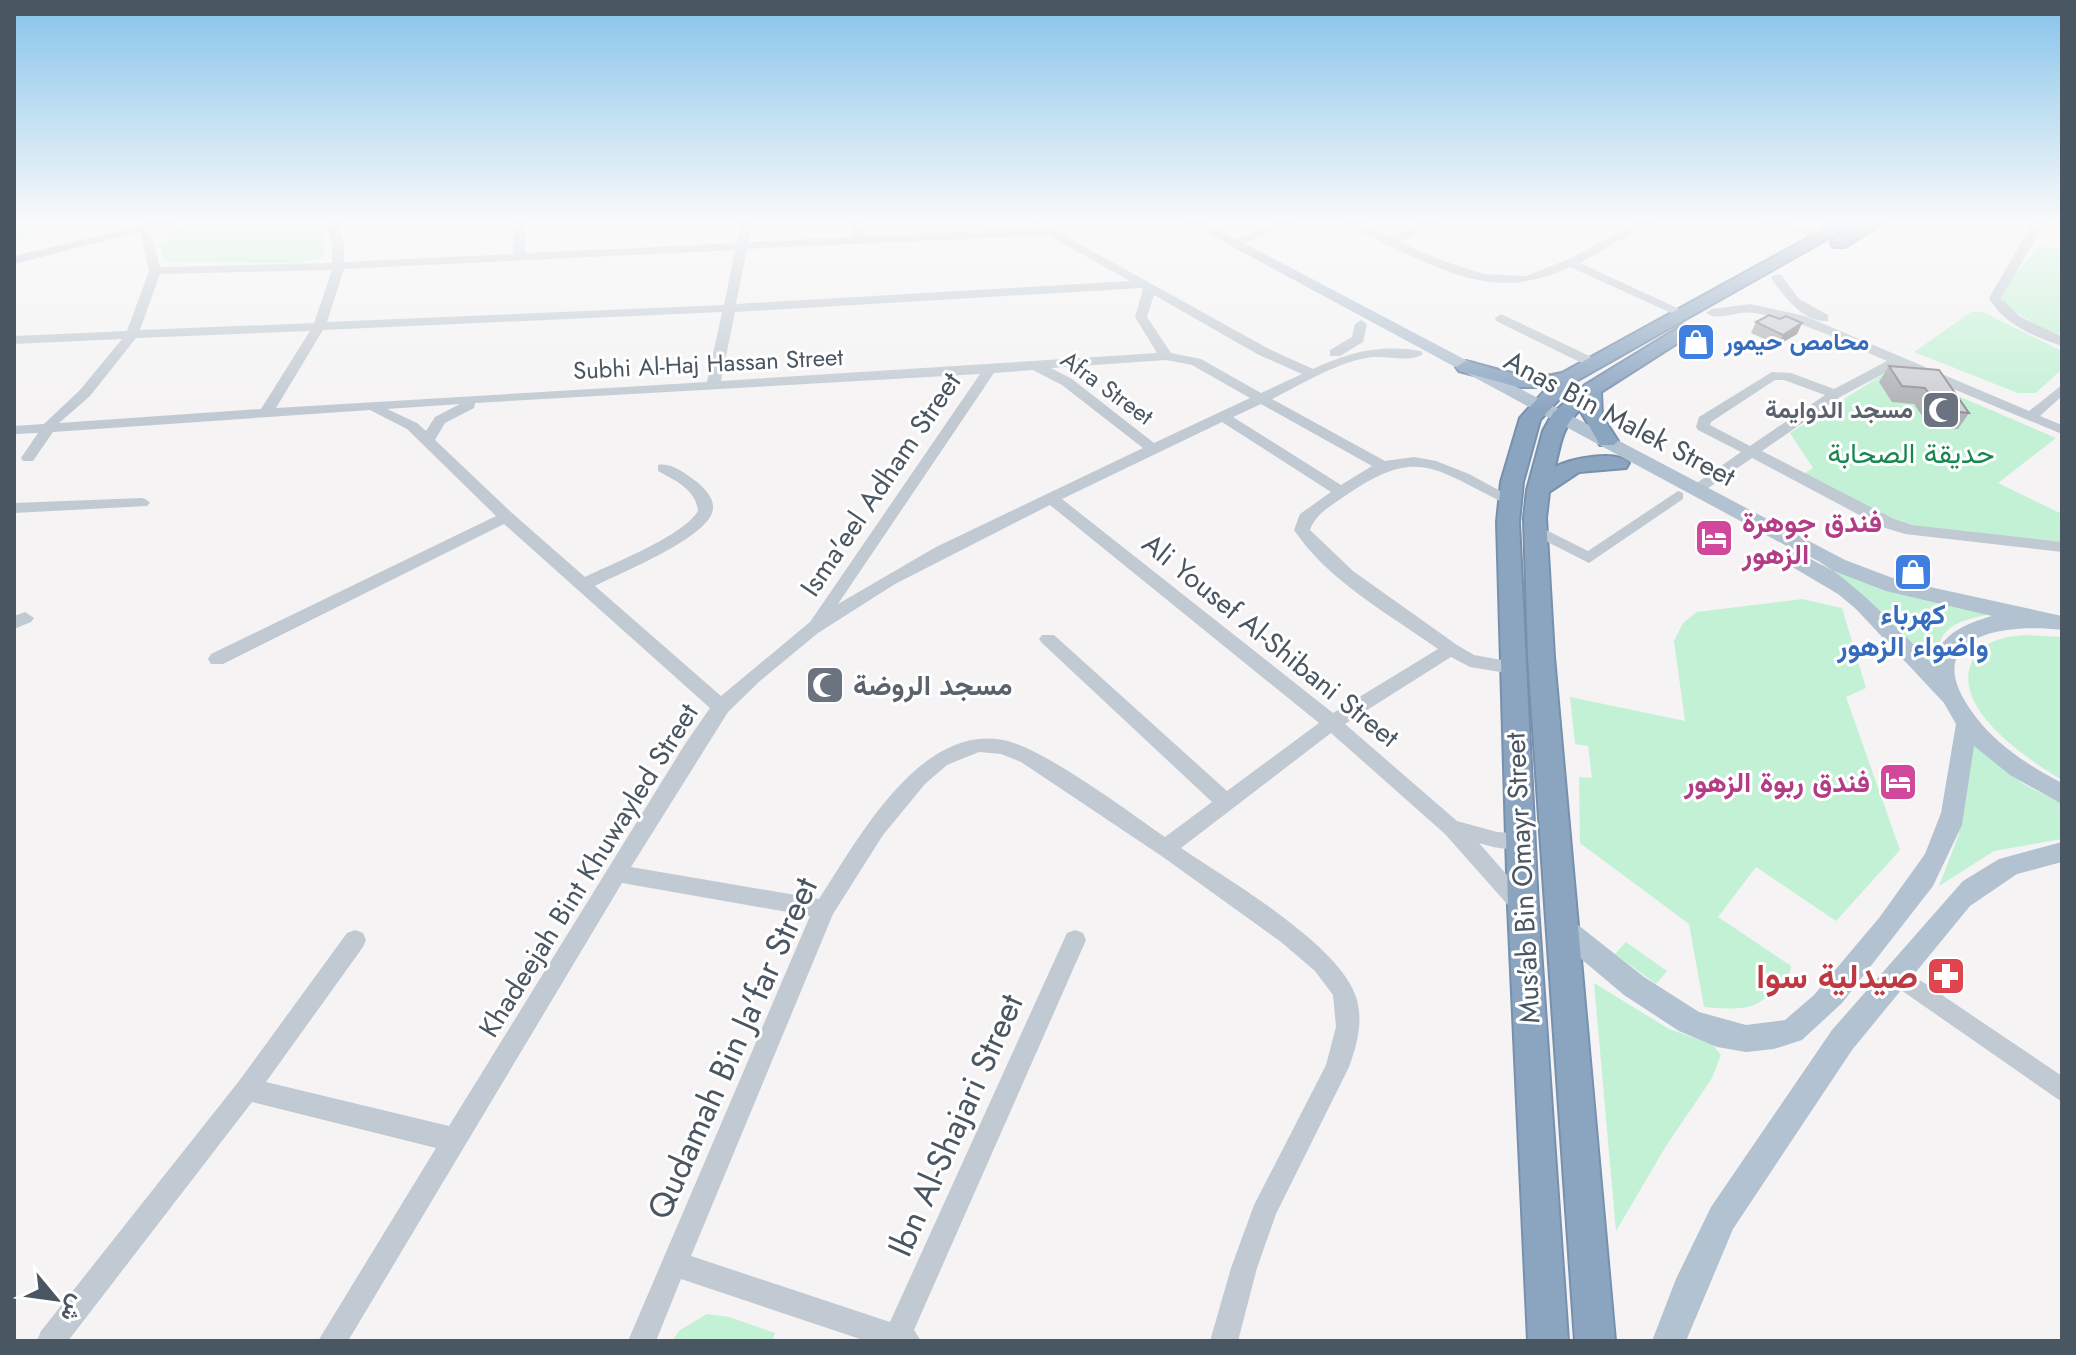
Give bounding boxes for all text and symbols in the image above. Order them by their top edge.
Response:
shop icon: محامص حيمور [1675,321,1717,363]
place label: محامص حيمور [1723,324,1869,359]
street label: Subhi Al-Haj Hassan Street [572,339,844,388]
street label: Anas Bin Malek Street [1497,340,1743,497]
street label: Afra Street [1054,342,1161,433]
street label: Isma'eel Adham Street [790,364,971,605]
mosque icon: مسجد الدوايمة [1920,389,1962,431]
place label: مسجد الدوايمة [1765,392,1913,427]
park label: حديقة الصحابة [1827,433,1995,474]
place label: فندق جوهرة الزهور [1741,502,1882,575]
hotel icon: فندق جوهرة الزهور [1693,517,1735,559]
street label: Ali Yousef Al-Shibani Street [1133,524,1408,757]
shop icon: كهرباء واضواء الزهور [1892,551,1934,593]
place label: كهرباء واضواء الزهور [1836,594,1989,667]
mosque icon: مسجد الروضة [804,664,846,706]
place label: مسجد الروضة [853,665,1012,706]
street label: Khadeejah Bint Khuwayled Street [468,695,708,1045]
street label: Mus'ab Bin Omayr Street [1494,731,1551,1024]
hotel icon: فندق ربوة الزهور [1877,761,1919,803]
place label: فندق ربوة الزهور [1683,762,1870,803]
street label: Qudamah Bin Ja'far Street [635,869,830,1227]
place label: صيدلية سوا [1756,952,1918,1001]
pharmacy icon: صيدلية سوا [1925,955,1967,997]
street label: Ibn Al-Shajari Street [876,986,1035,1264]
north arrow [16,1259,96,1339]
text: ش [53,1289,94,1328]

